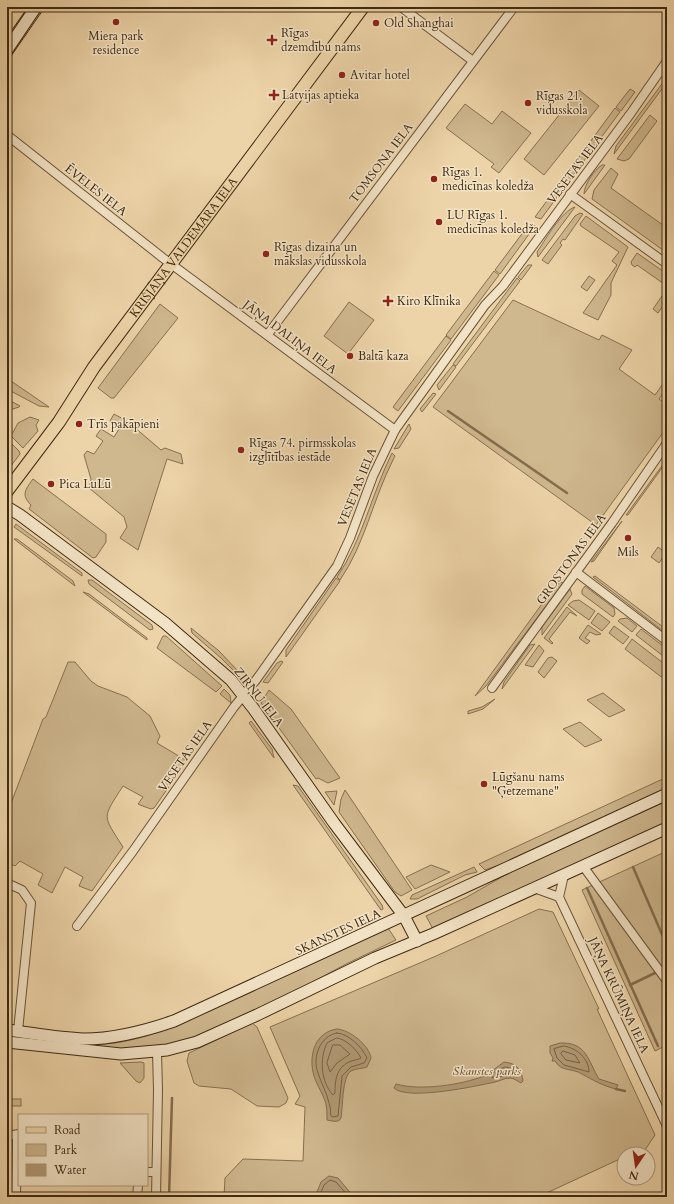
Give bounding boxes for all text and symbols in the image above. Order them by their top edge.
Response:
place label: Old Shanghai [384,15,454,31]
marker: Miera park residence [111,17,121,27]
marker: Old Shanghai [371,18,381,28]
place label: Rīgas dzemdību nams [281,25,361,55]
place label: Miera park residence [88,28,144,58]
marker: Rīgas dzemdību nams [266,34,278,46]
place label: Avitar hotel [350,67,410,83]
marker: Avitar hotel [337,70,347,80]
place label: Latvijas aptieka [282,87,360,103]
place label: Rīgas 21. vidusskola [536,88,588,118]
marker: Latvijas aptieka [269,90,279,100]
marker: Rīgas 21. vidusskola [523,98,533,108]
street label: TOMSONA IELA [346,119,417,206]
street label: VESETAS IELA [543,130,607,207]
street label: ĒVELES IELA [62,161,131,220]
place label: Rīgas 1. medicīnas koledža [442,164,535,194]
street label: KRIŠJĀŅA VALDEMĀRA IELA [126,174,241,321]
marker: Rīgas 1. medicīnas koledža [429,174,439,184]
place label: LU Rīgas 1. medicīnas koledža [447,207,540,237]
marker: LU Rīgas 1. medicīnas koledža [434,217,444,227]
place label: Rīgas dizaina un mākslas vidusskola [274,239,368,269]
marker: Rīgas dizaina un mākslas vidusskola [261,249,271,259]
place label: Kiro Klīnika [397,293,462,309]
street label: JĀŅA DALIŅA IELA [238,295,341,378]
marker: Kiro Klīnika [382,295,394,307]
place label: Baltā kaza [358,348,409,364]
marker: Baltā kaza [345,351,355,361]
place label: Trīs pakāpieni [87,416,160,432]
marker: Trīs pakāpieni [74,419,84,429]
place label: Rīgas 74. pirmsskolas izglītības iestāde [249,435,356,465]
marker: Rīgas 74. pirmsskolas izglītības iestāde [236,445,246,455]
street label: VESETAS IELA [334,445,380,529]
place label: Pica LuLū [59,476,111,492]
marker: Pica LuLū [46,479,56,489]
street label: GROSTONAS IELA [533,510,610,608]
marker: Mils [623,533,633,543]
place label: Mils [617,544,639,560]
street label: ZIRŅU IELA [231,664,288,730]
street label: VESETAS IELA [154,717,216,795]
place label: Lūgšanu nams "Ģetzemane" [492,769,565,799]
marker: Lūgšanu nams "Ģetzemane" [479,779,489,789]
street label: SKANSTES IELA [293,905,384,959]
street label: JĀŅA KRŪMIŅA IELA [584,933,653,1056]
park label: Skanstes parks [453,1063,521,1079]
legend [18,1114,148,1186]
text: Road [54,1122,81,1138]
text: Park [54,1142,78,1158]
north arrow [616,1146,656,1186]
text: Water [53,1162,87,1178]
text: N [627,1167,640,1184]

